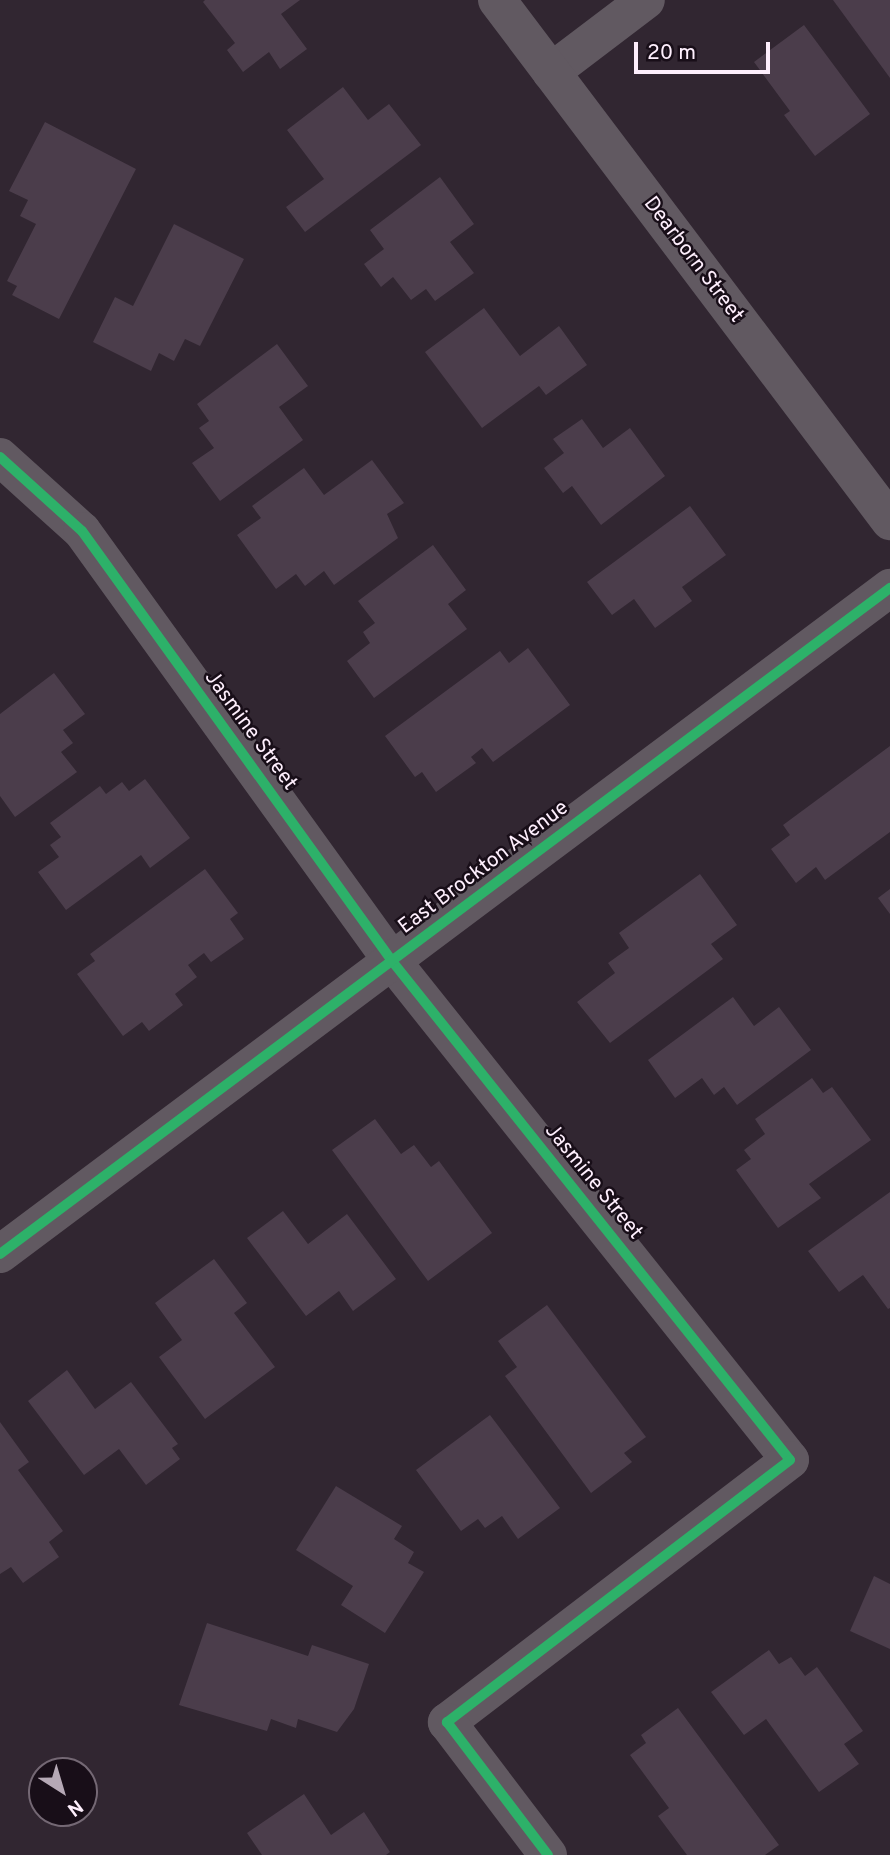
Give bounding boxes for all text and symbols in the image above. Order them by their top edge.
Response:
scale bar [638,28,774,72]
text: 20 m [647,40,696,67]
street label: Dearborn Street [637,192,749,328]
street label: Jasmine Street [198,666,302,796]
street label: East Brockton Avenue [394,796,574,940]
street label: Jasmine Street [539,1119,647,1245]
north arrow [28,1757,98,1827]
text: N [62,1793,87,1821]

